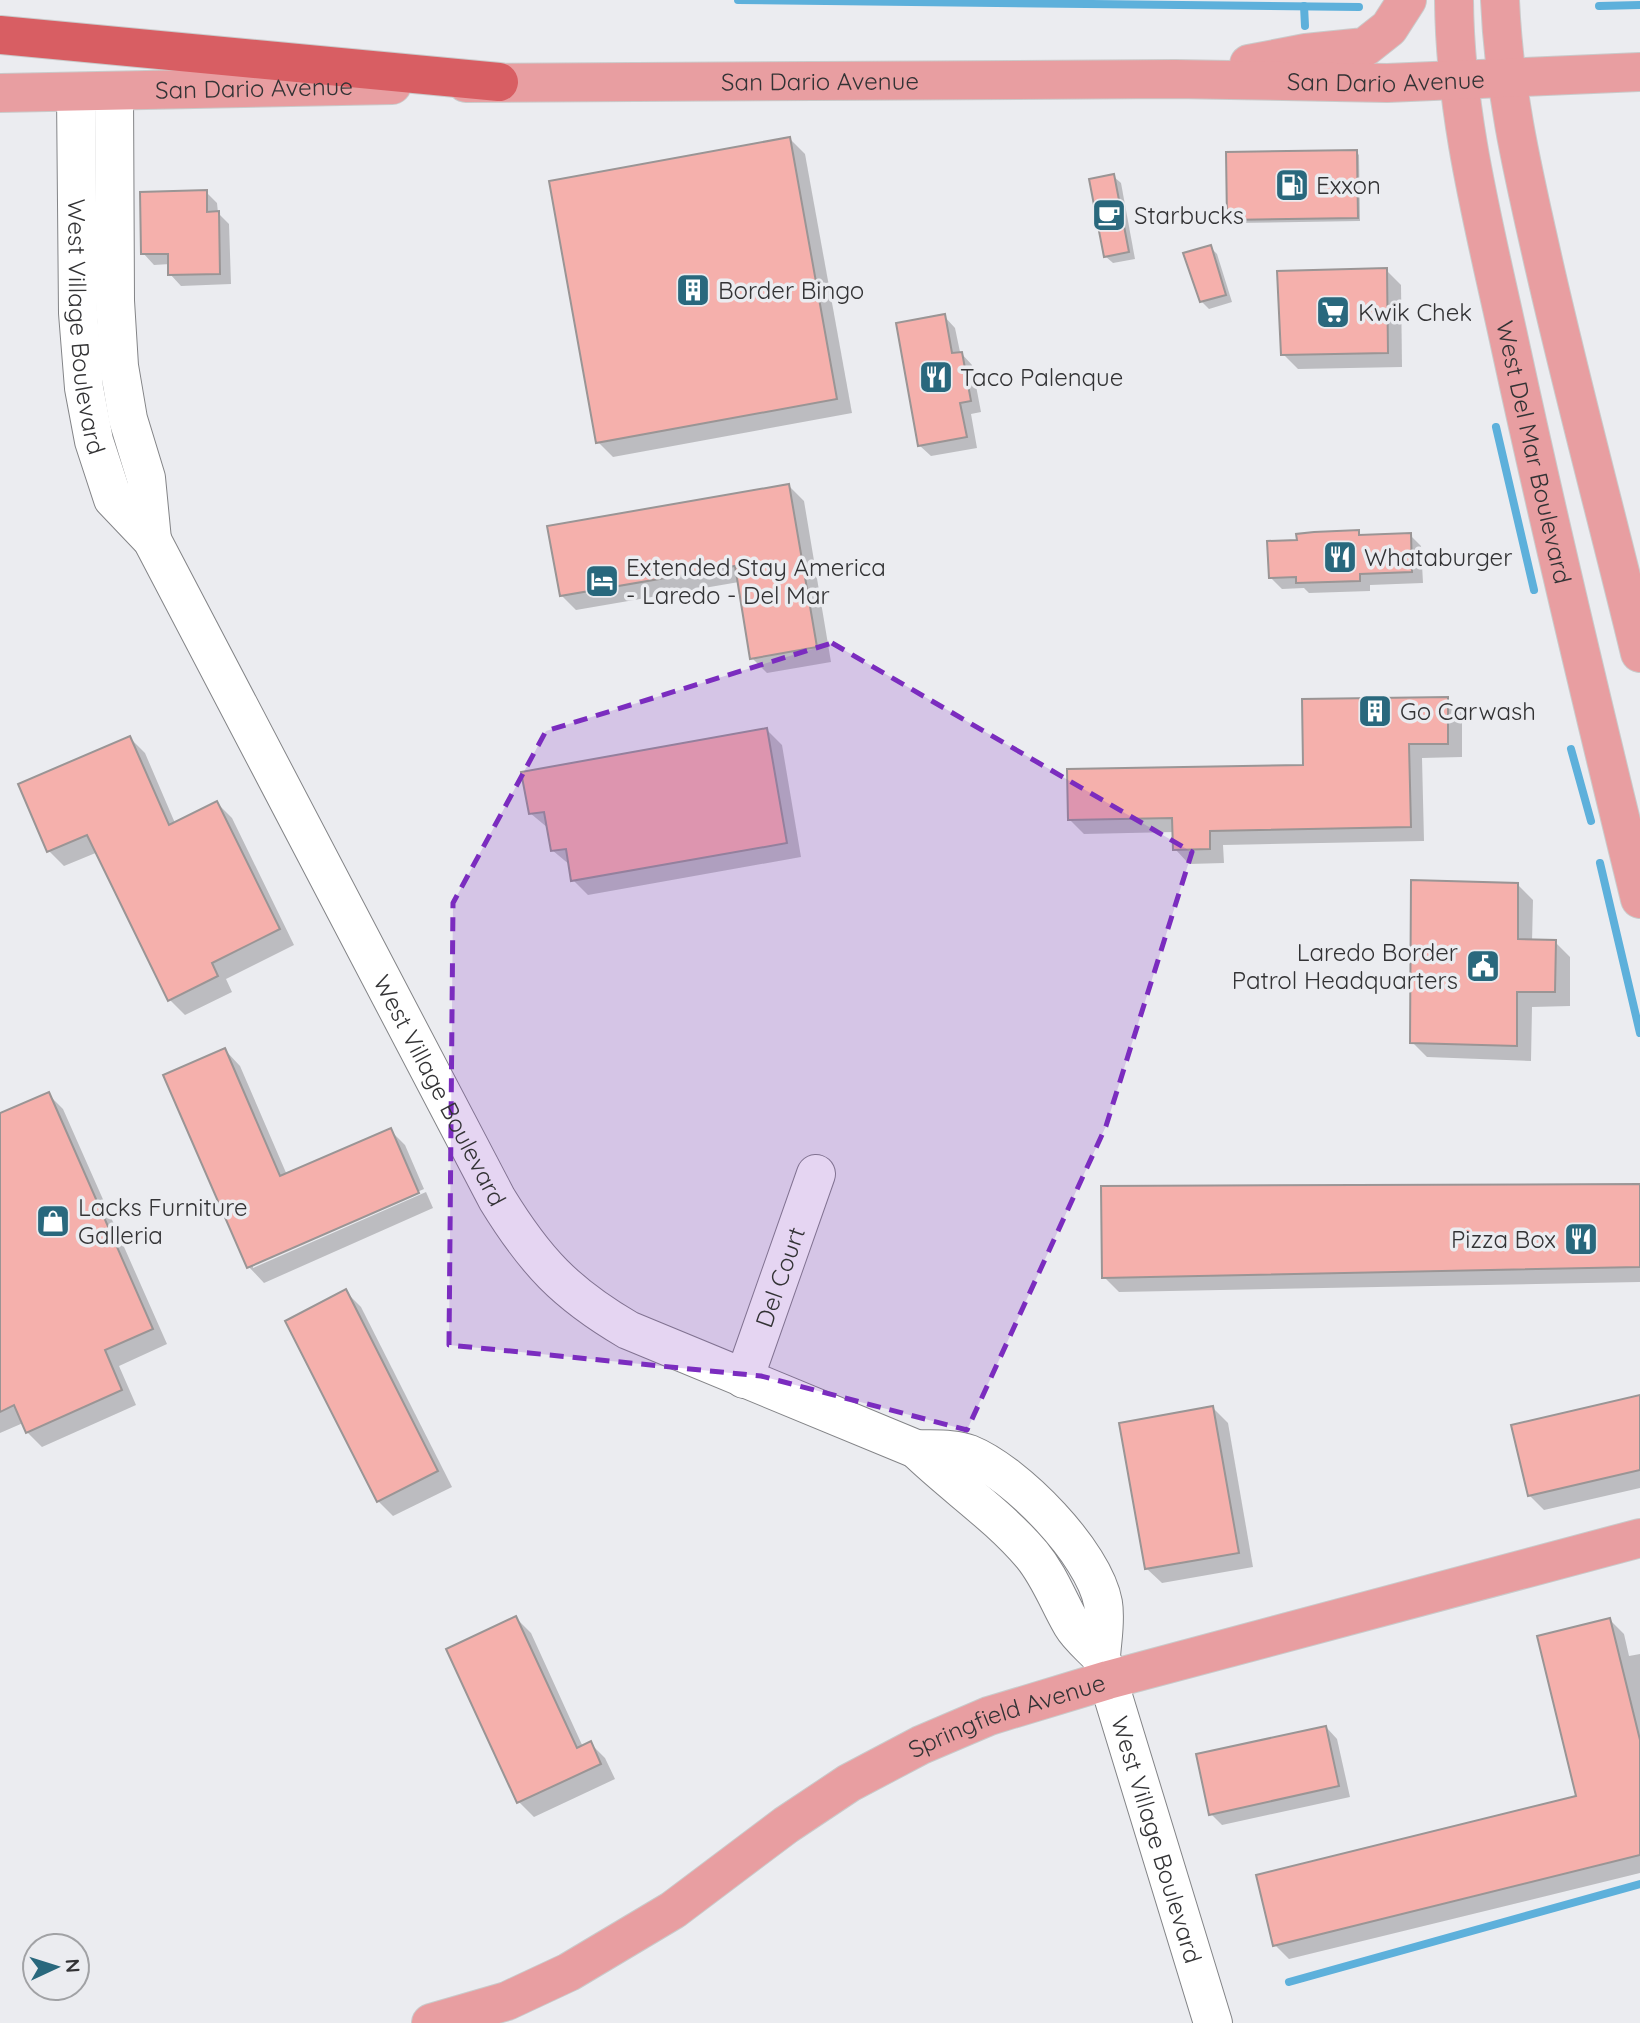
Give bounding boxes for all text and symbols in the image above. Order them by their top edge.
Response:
street label: San Dario Avenue [1287,64,1485,98]
street label: San Dario Avenue [721,65,919,97]
street label: San Dario Avenue [155,71,353,105]
fuel station icon: Exxon [1273,166,1311,204]
place label: Exxon [1316,170,1381,200]
cafe icon: Starbucks [1090,196,1128,234]
street label: West Village Boulevard [62,199,112,458]
place label: Starbucks [1134,200,1244,230]
building icon: Border Bingo [674,271,712,309]
place label: Border Bingo [718,275,864,305]
supermarket icon: Kwik Chek [1314,293,1352,331]
place label: Kwik Chek [1358,297,1472,327]
street label: West Del Mar Boulevard [1490,318,1579,587]
restaurant icon: Taco Palenque [917,358,955,396]
place label: Taco Palenque [960,362,1123,392]
restaurant icon: Whataburger [1321,538,1359,576]
place label: Whataburger [1364,542,1512,572]
place label: Extended Stay America - Laredo - Del Mar [626,552,886,610]
hotel icon: Extended Stay America - Laredo - Del Mar [583,562,621,600]
building icon: Go Carwash [1356,692,1394,730]
place label: Go Carwash [1400,696,1536,726]
place label: Laredo Border Patrol Headquarters [1232,937,1458,995]
public building icon: Laredo Border Patrol Headquarters [1464,947,1502,985]
street label: West Village Boulevard [367,970,513,1211]
place label: Lacks Furniture Galleria [78,1192,247,1250]
shop icon: Lacks Furniture Galleria [34,1202,72,1240]
restaurant icon: Pizza Box [1562,1220,1600,1258]
street label: Del Court [748,1223,811,1331]
place label: Pizza Box [1451,1224,1556,1254]
street label: Springfield Avenue [903,1667,1109,1764]
street label: West Village Boulevard [1105,1713,1209,1967]
north arrow [21,1932,91,2002]
text: N [61,1958,85,1974]

